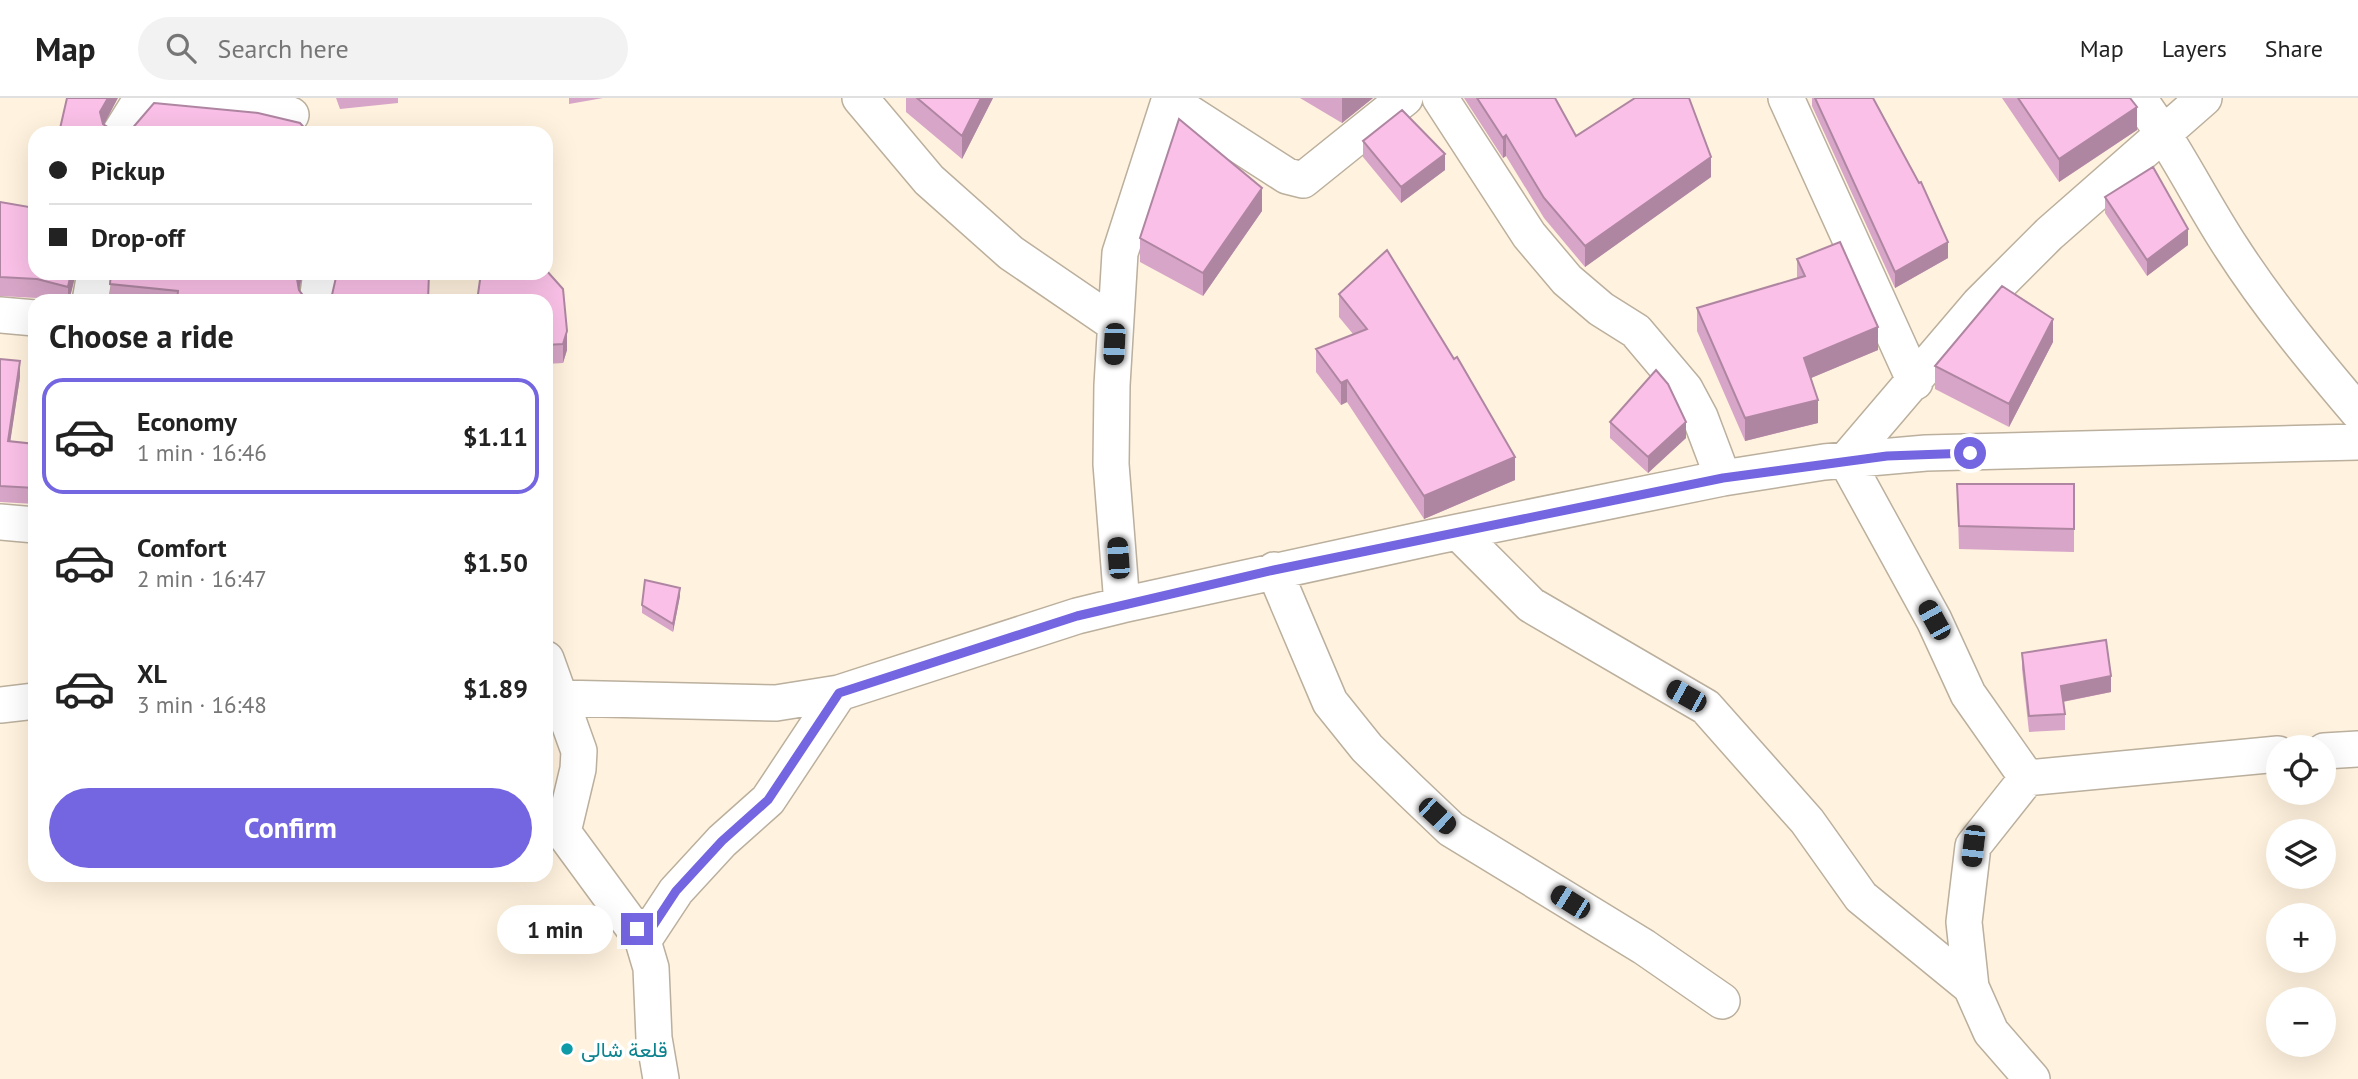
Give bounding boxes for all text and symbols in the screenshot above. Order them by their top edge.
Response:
search box [138,17,628,80]
text: Map [35,27,96,70]
icon: search [162,29,200,67]
text: Search here [218,32,349,65]
text: Map [2080,33,2124,64]
text: Layers [2162,33,2227,64]
text: Share [2265,33,2323,64]
text: Pickup [91,154,165,187]
text: Drop-off [91,221,185,254]
text: Choose a ride [49,315,234,357]
car [1103,322,1126,366]
icon: car [53,405,116,468]
text: Economy [137,405,237,438]
text: $1.11 [463,420,528,453]
route start [1954,437,1986,469]
text: 1 min · 16:46 [137,438,267,467]
icon: car [53,531,116,594]
text: Comfort [137,531,227,564]
car [1107,536,1130,580]
text: $1.50 [463,546,528,579]
text: 2 min · 16:47 [137,564,267,593]
car [1915,597,1954,643]
icon: car [53,657,116,720]
text: XL [137,657,167,690]
text: $1.89 [463,672,528,705]
car [1663,677,1710,715]
text: 3 min · 16:48 [137,690,267,719]
map controls [2266,735,2336,1057]
button: locate [2266,735,2336,805]
button: Confirm [49,788,532,868]
car [1415,794,1460,838]
button: layers [2266,819,2336,889]
car [1961,824,1986,868]
car [1547,882,1594,922]
button: + [2266,903,2336,973]
callout: 1 min [497,904,612,954]
route end [621,913,653,945]
text: 1 min [527,915,583,944]
button: − [2266,987,2336,1057]
place label: قلعة شالى [581,1036,668,1063]
marker: قلعة شالى [559,1041,575,1057]

